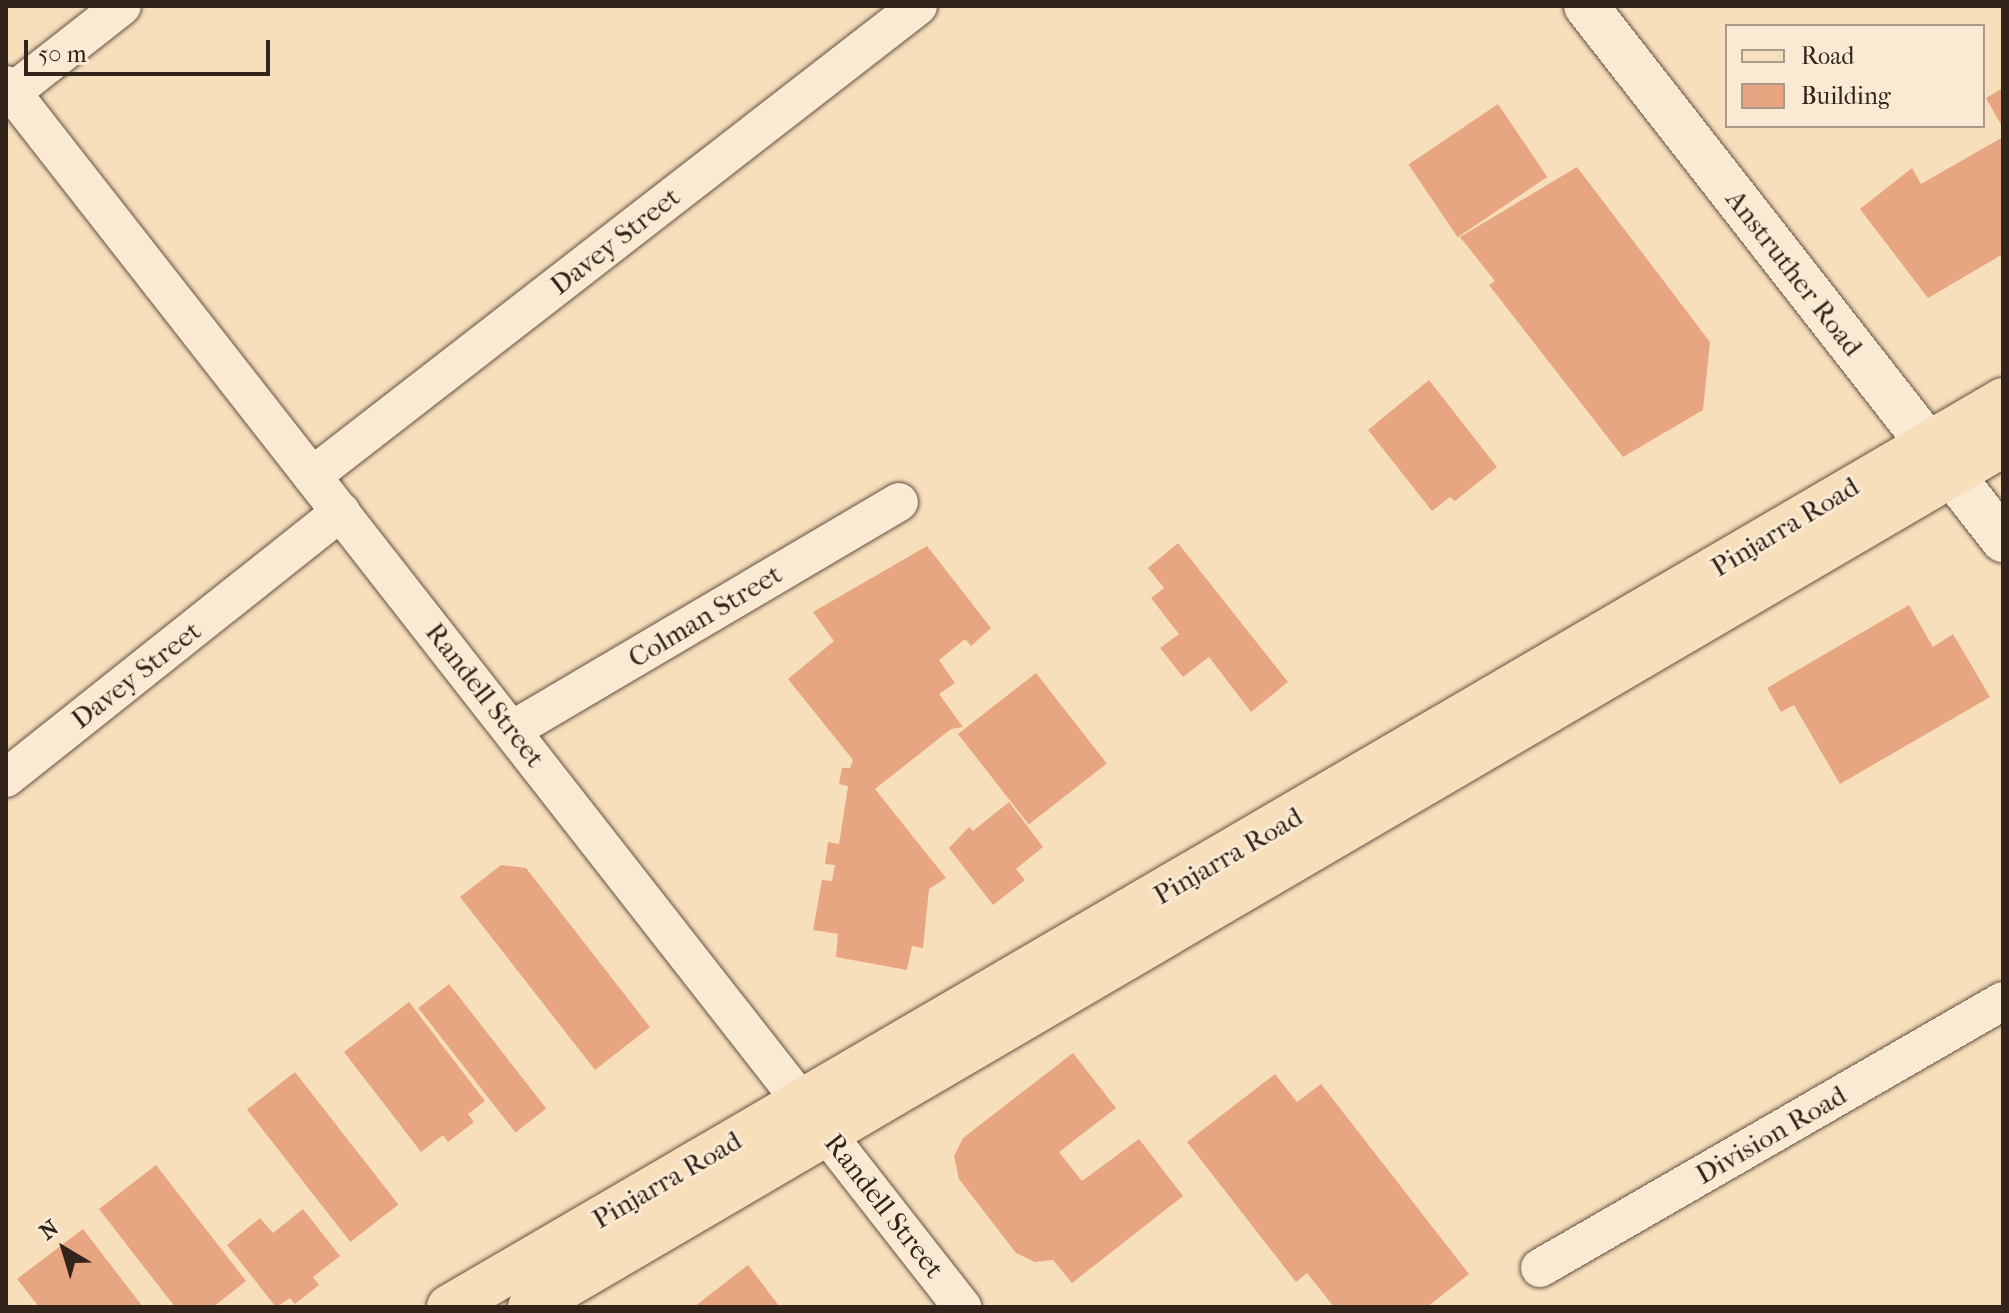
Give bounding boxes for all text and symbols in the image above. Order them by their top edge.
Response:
scale bar [28,24,274,74]
legend [1725,24,1985,128]
text: 50 m [38,40,87,68]
text: Road [1801,42,1854,70]
text: Building [1801,82,1891,110]
street label: Davey Street [543,180,687,302]
street label: Anstruther Road [1719,183,1869,363]
street label: Pinjarra Road [1705,470,1865,584]
street label: Colman Street [622,557,788,675]
street label: Davey Street [64,614,208,736]
street label: Randell Street [418,616,552,774]
street label: Pinjarra Road [1147,800,1309,912]
street label: Division Road [1690,1078,1852,1192]
street label: Pinjarra Road [586,1124,748,1236]
street label: Randell Street [817,1127,951,1285]
north arrow [24,1209,104,1289]
text: N [35,1215,64,1245]

